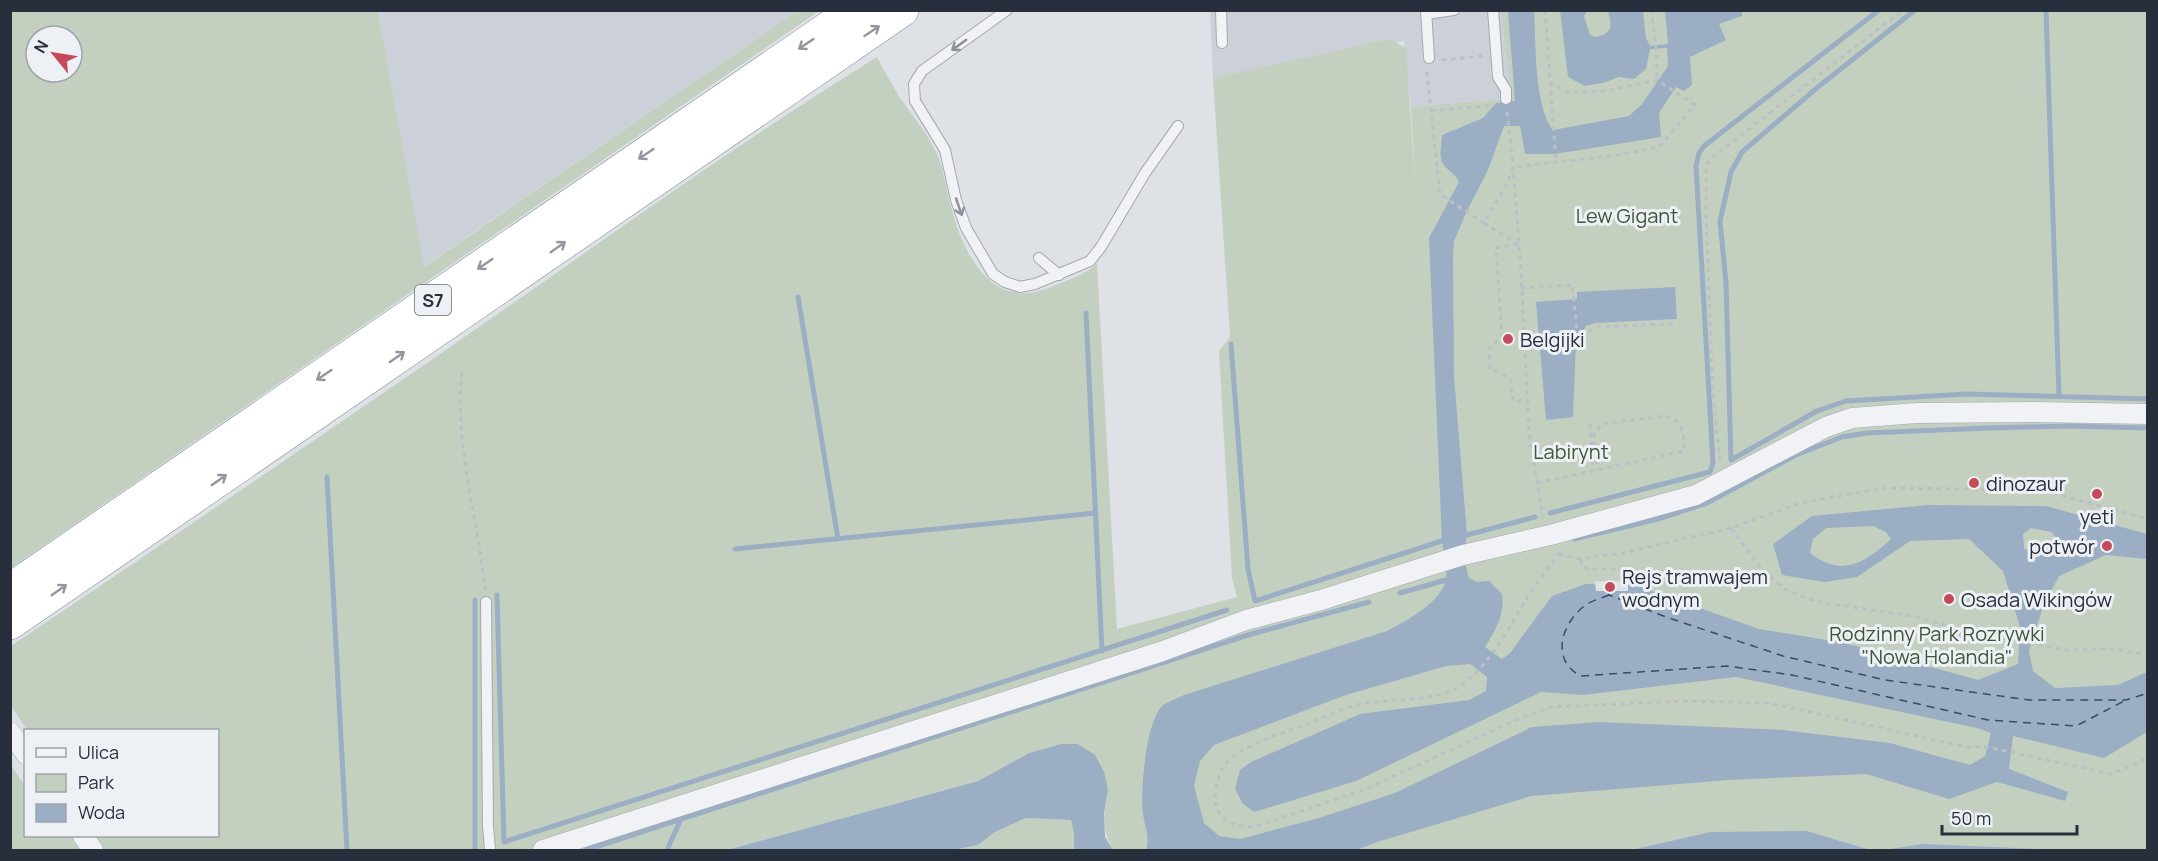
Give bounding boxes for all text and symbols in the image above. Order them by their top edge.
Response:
north arrow [24,24,84,84]
one-way arrow [864,25,880,37]
text: N [29,36,53,57]
one-way arrow [799,38,815,50]
one-way arrow [952,38,968,51]
one-way arrow [638,148,654,160]
one-way arrow [955,198,966,216]
park label: Lew Gigant [1576,202,1678,229]
one-way arrow [549,241,566,253]
one-way arrow [477,258,494,270]
road number: S7 [415,285,451,315]
place label: Belgijki [1520,326,1585,353]
marker: Belgijki [1501,332,1515,346]
one-way arrow [389,351,405,363]
one-way arrow [317,369,333,381]
park label: Labirynt [1533,438,1609,465]
place label: dinozaur [1986,470,2066,497]
one-way arrow [211,474,227,486]
marker: dinozaur [1967,476,1981,490]
marker: yeti [2090,487,2104,501]
place label: yeti [2080,503,2114,530]
place label: potwór [2029,533,2095,560]
marker: potwór [2100,539,2114,553]
place label: Rejs tramwajem wodnym [1622,563,1768,613]
marker: Rejs tramwajem wodnym [1603,580,1617,594]
one-way arrow [50,584,66,596]
place label: Osada Wikingów [1961,586,2112,613]
marker: Osada Wikingów [1942,592,1956,606]
park label: Rodzinny Park Rozrywki "Nowa Holandia" [1829,620,2045,670]
legend [24,729,219,837]
text: Ulica [78,740,119,764]
text: Park [78,770,115,794]
scale bar [1942,798,2077,836]
text: Woda [78,800,125,824]
text: 50 m [1951,806,1991,830]

